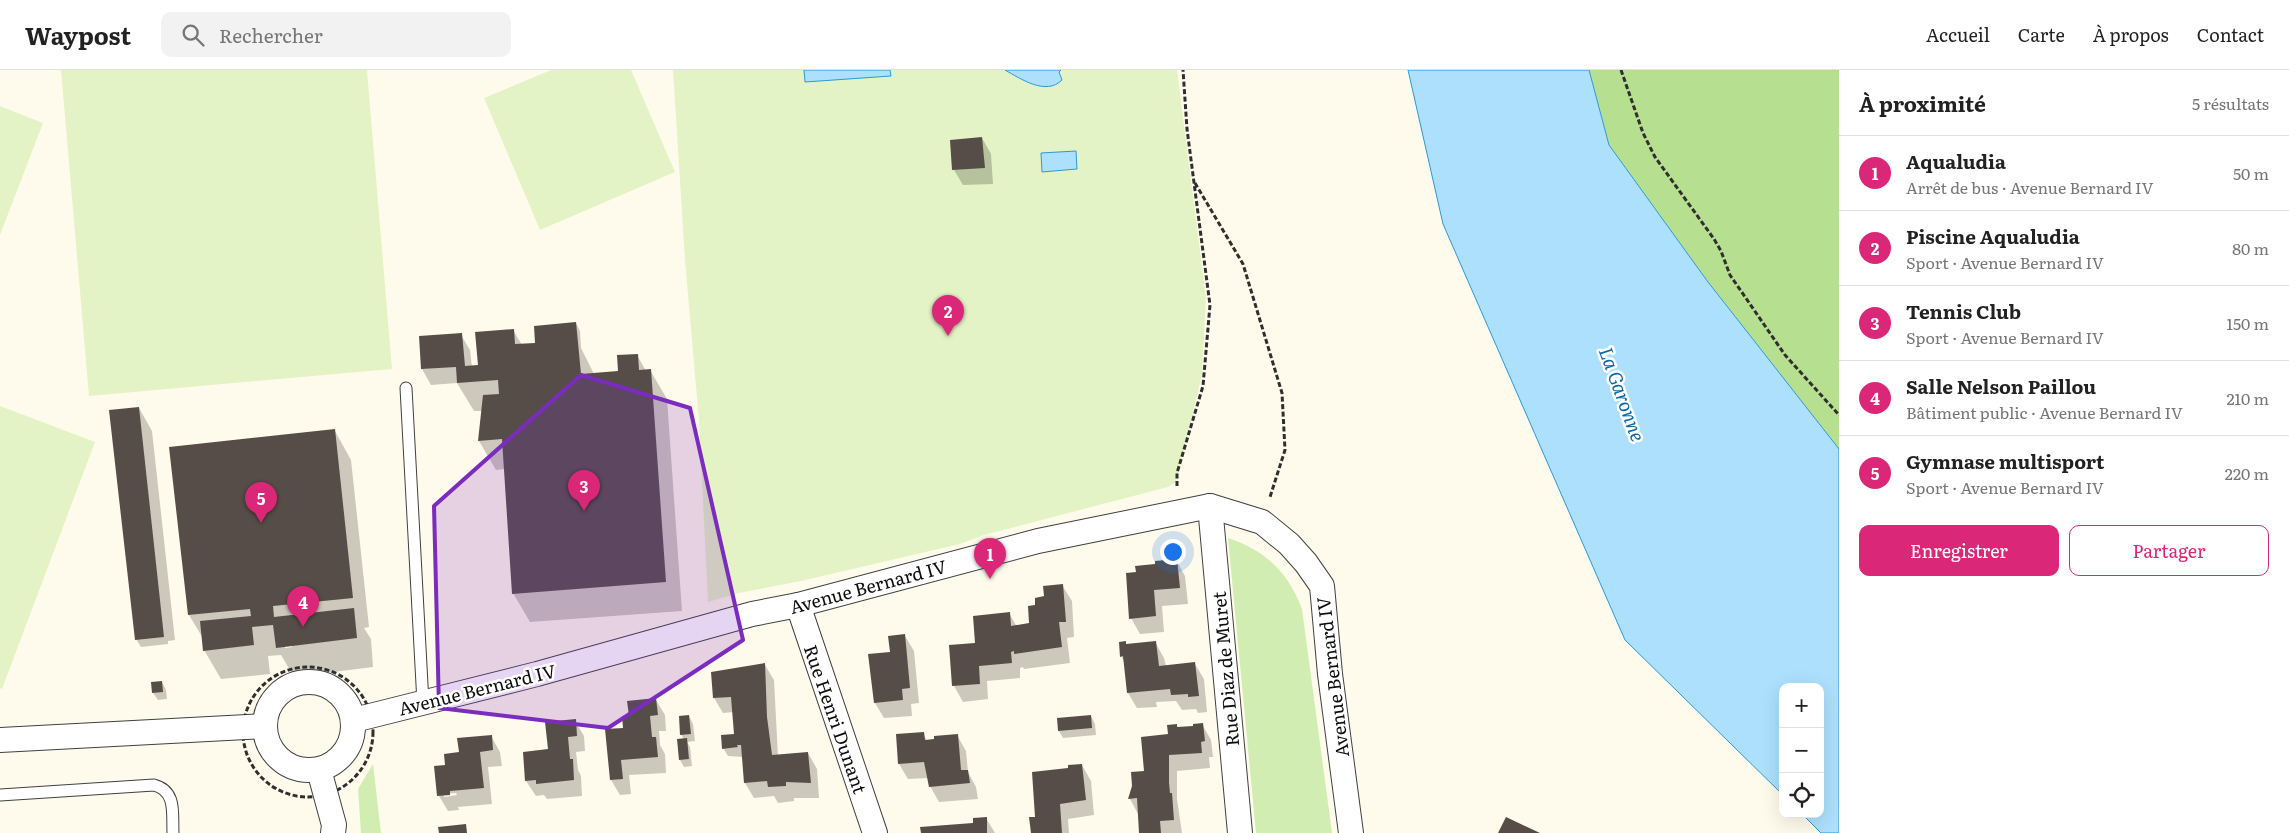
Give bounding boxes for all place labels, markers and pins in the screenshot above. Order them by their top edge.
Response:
pin: 2 [932,295,964,336]
pin: 3 [568,470,600,511]
pin: 5 [245,482,277,523]
pin: 1 [974,538,1006,579]
pin: 4 [287,586,319,627]

